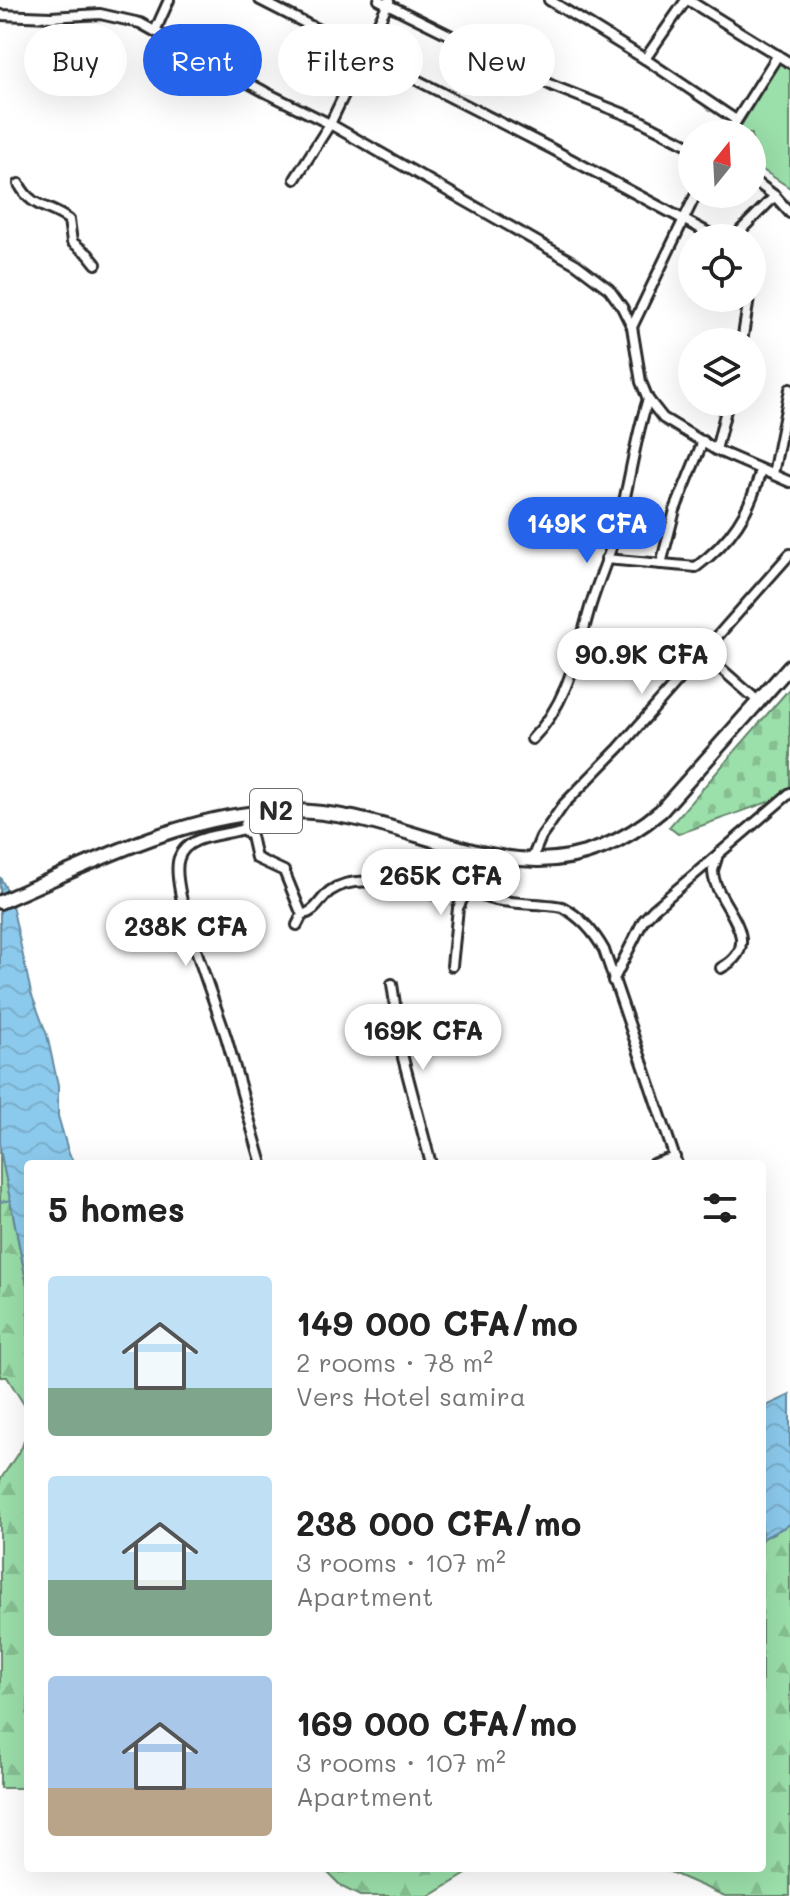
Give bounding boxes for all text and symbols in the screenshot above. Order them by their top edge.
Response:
chip: Buy [24,24,127,96]
chip: Rent [143,24,262,96]
chip: Filters [278,24,423,96]
chip: New [439,24,555,96]
north arrow [678,120,766,208]
map controls [678,120,766,416]
button: locate [678,224,766,312]
button: layers [678,328,766,416]
pin: 149K CFA [504,497,670,565]
text: 149K CFA [526,506,648,540]
pin: 90.9K CFA [550,628,734,696]
text: 90.9K CFA [575,637,709,671]
road number: N2 [250,789,302,833]
pin: 265K CFA [358,849,524,917]
text: 265K CFA [379,858,503,892]
pin: 238K CFA [103,900,269,968]
text: 238K CFA [124,909,248,943]
pin: 169K CFA [340,1004,506,1072]
text: 169K CFA [363,1013,483,1047]
text: 5 homes [48,1186,185,1231]
icon: filters [698,1186,742,1230]
text: 149 000 CFA/mo [296,1300,578,1345]
icon: home [112,1308,208,1404]
text: 2 rooms · 78 m² [296,1345,493,1379]
text: Vers Hotel samira [296,1379,526,1413]
text: 238 000 CFA/mo [296,1500,581,1545]
icon: home [112,1508,208,1604]
text: 3 rooms · 107 m² [296,1545,506,1579]
text: Apartment [296,1579,433,1613]
text: 169 000 CFA/mo [296,1700,577,1745]
icon: home [112,1708,208,1804]
text: 3 rooms · 107 m² [296,1745,506,1779]
text: Apartment [296,1779,433,1813]

